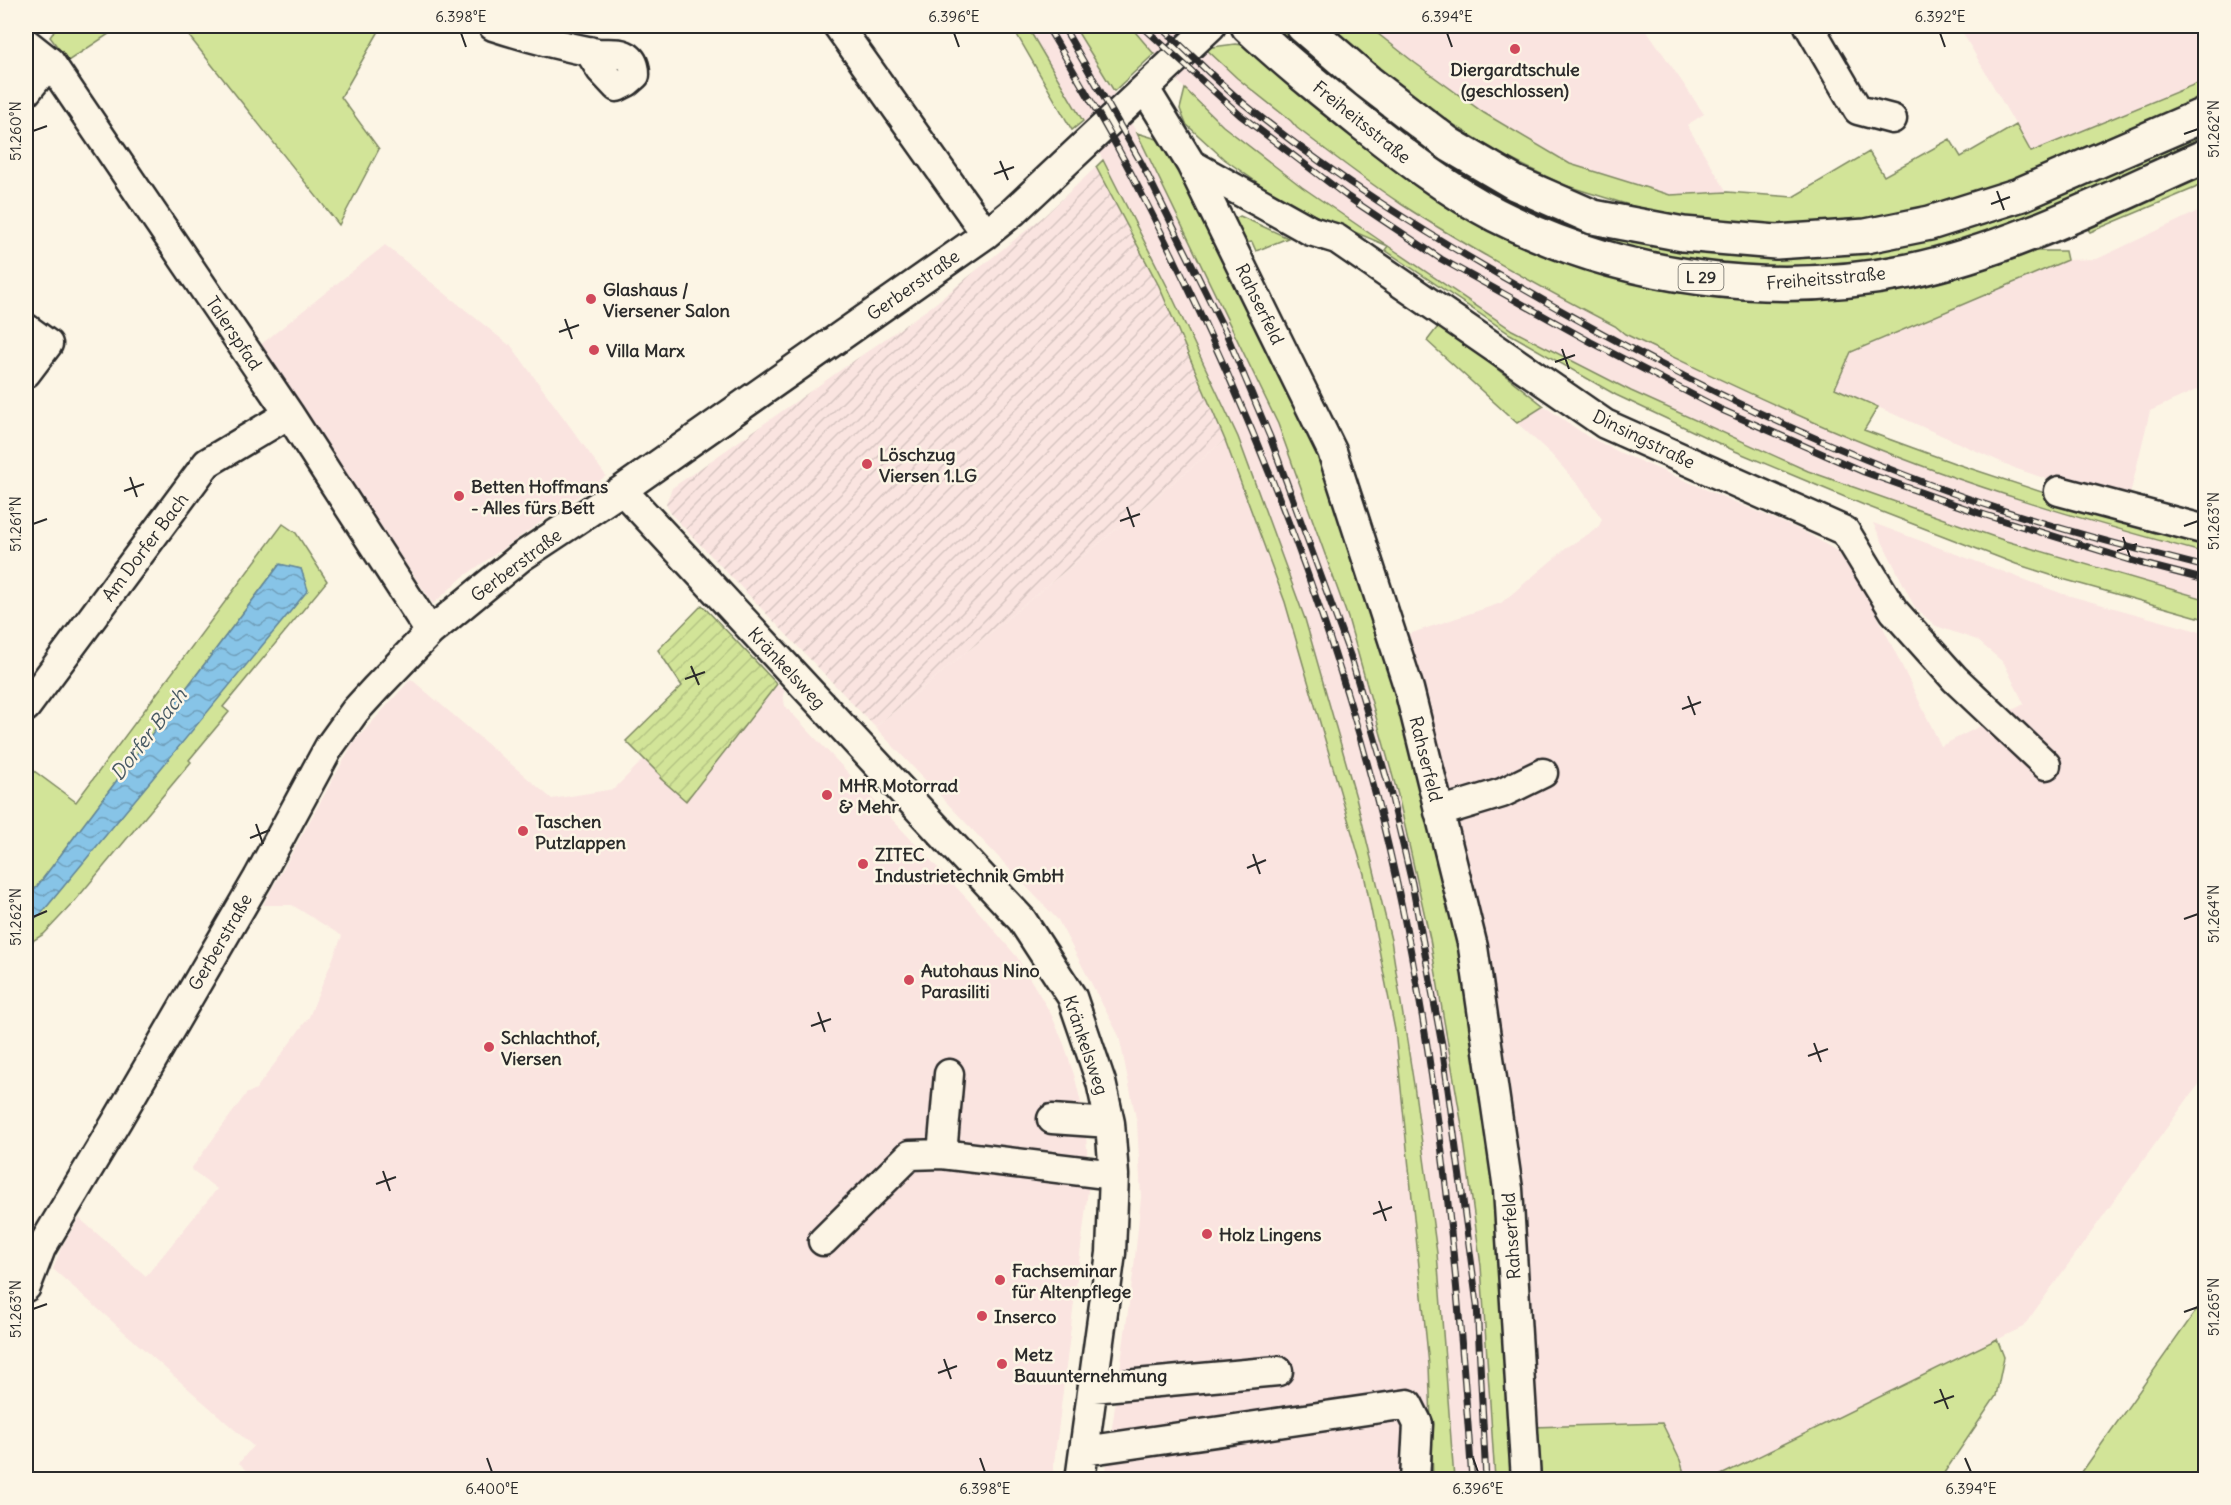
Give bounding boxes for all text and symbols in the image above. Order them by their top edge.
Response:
text: 6.398°E [435,7,487,26]
text: 6.396°E [928,7,980,26]
text: 6.394°E [1421,7,1473,26]
text: 6.392°E [1915,7,1966,26]
marker: Diergardtschule (geschlossen) [1508,42,1522,56]
place label: Diergardtschule (geschlossen) [1450,58,1580,102]
street label: Freiheitsstraße [1308,75,1416,169]
text: 51.262°N [2204,100,2223,158]
text: 51.260°N [6,101,25,161]
street label: Gerberstraße [862,245,964,325]
street label: Rahserfeld [1231,260,1290,349]
street label: Freiheitsstraße [1765,261,1887,295]
road number: L 29 [1678,264,1724,290]
place label: Glashaus / Viersener Salon [603,278,730,322]
street label: Talerspfad [201,292,267,375]
marker: Glashaus / Viersener Salon [584,292,598,306]
place label: Villa Marx [606,339,685,362]
marker: Villa Marx [587,343,601,357]
street label: Dinsingstraße [1589,404,1699,474]
place label: Löschzug Viersen 1.LG [879,443,977,487]
marker: Löschzug Viersen 1.LG [860,457,874,471]
place label: Betten Hoffmans - Alles fürs Bett [471,475,608,519]
street label: Am Dorfer Bach [97,488,193,606]
marker: Betten Hoffmans - Alles fürs Bett [452,489,466,503]
text: 51.263°N [2204,492,2223,550]
text: 51.261°N [6,496,25,552]
street label: Gerberstraße [466,523,566,607]
street label: Kränkelsweg [743,622,831,714]
water label: Dorfer Bach [104,683,192,785]
street label: Rahserfeld [1404,714,1448,804]
place label: MHR Motorrad & Mehr [839,774,959,818]
marker: MHR Motorrad & Mehr [820,788,834,802]
place label: Taschen Putzlappen [535,810,627,854]
marker: Taschen Putzlappen [516,824,530,838]
place label: ZITEC Industrietechnik GmbH [875,843,1064,887]
marker: ZITEC Industrietechnik GmbH [856,857,870,871]
text: 51.264°N [2204,885,2223,943]
text: 51.262°N [6,888,25,946]
street label: Gerberstraße [183,889,257,995]
place label: Autohaus Nino Parasiliti [921,959,1040,1003]
marker: Autohaus Nino Parasiliti [902,973,916,987]
street label: Kränkelsweg [1058,992,1114,1098]
place label: Schlachthof, Viersen [501,1026,600,1070]
marker: Schlachthof, Viersen [482,1040,496,1054]
street label: Rahserfeld [1496,1191,1526,1280]
place label: Holz Lingens [1219,1223,1322,1246]
marker: Holz Lingens [1200,1227,1214,1241]
place label: Fachseminar für Altenpflege [1012,1259,1131,1303]
marker: Fachseminar für Altenpflege [993,1273,1007,1287]
text: 51.265°N [2204,1278,2223,1336]
text: 51.263°N [6,1280,25,1338]
place label: Inserco [994,1305,1056,1328]
marker: Inserco [975,1309,989,1323]
place label: Metz Bauunternehmung [1014,1343,1167,1387]
marker: Metz Bauunternehmung [995,1357,1009,1371]
text: 6.400°E [465,1479,519,1498]
text: 6.398°E [959,1479,1011,1498]
text: 6.396°E [1452,1479,1504,1498]
text: 6.394°E [1945,1479,1997,1498]

